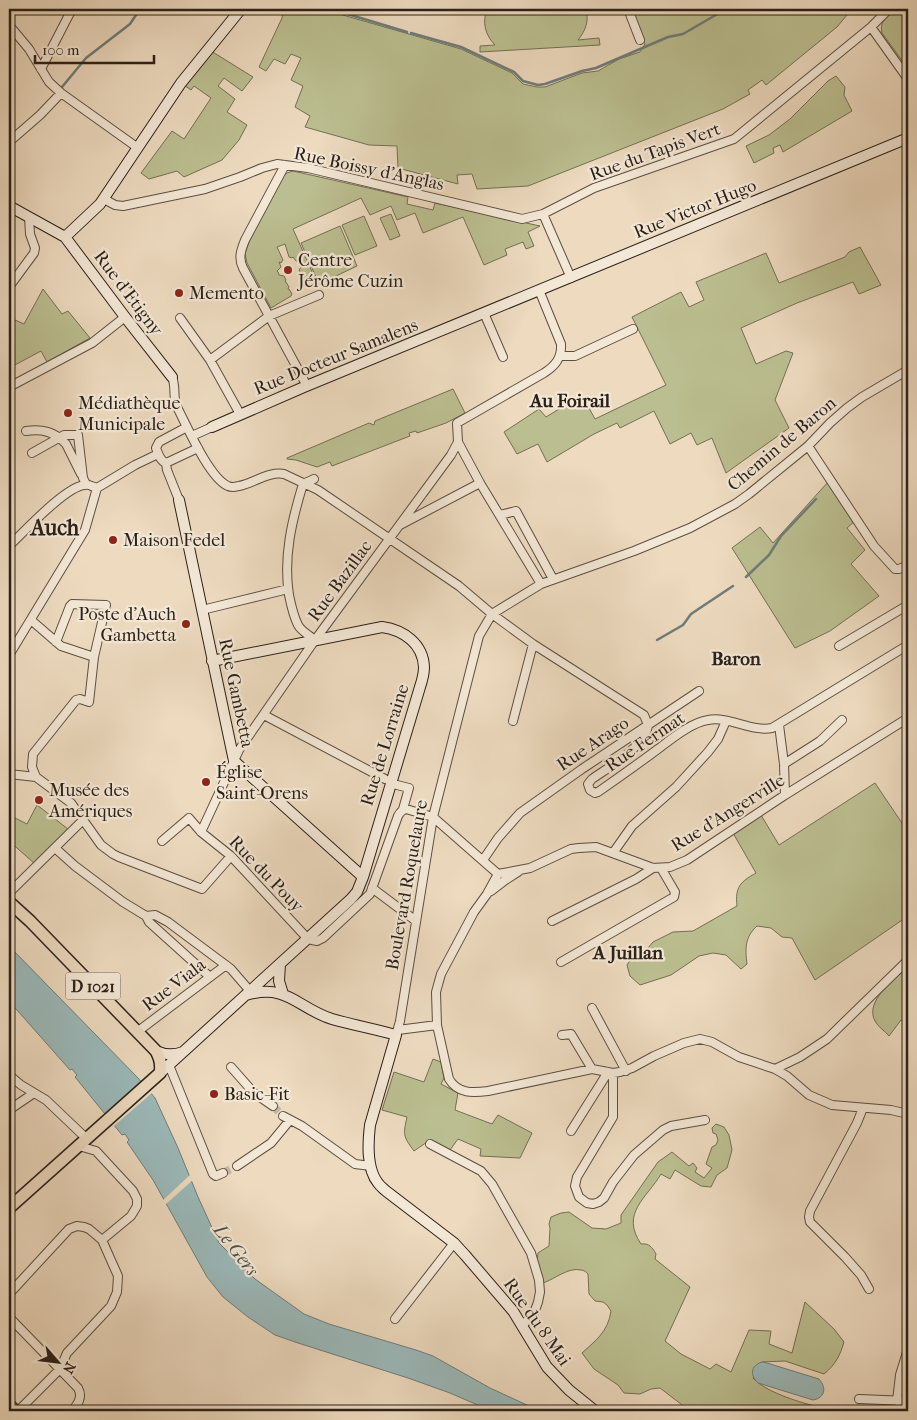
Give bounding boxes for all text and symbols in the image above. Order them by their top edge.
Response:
scale bar [35,32,154,64]
text: 100 m [42,41,80,59]
street label: Rue du Tapis Vert [587,118,724,185]
street label: Rue Boissy d'Anglas [292,143,446,195]
street label: Rue Victor Hugo [631,175,759,243]
street label: Rue d'Etigny [89,246,168,341]
place label: Centre Jérôme Cuzin [296,250,404,292]
marker: Centre Jérôme Cuzin [282,264,294,276]
place label: Memento [189,283,264,304]
marker: Memento [173,287,185,299]
street label: Rue Docteur Samalens [251,314,421,400]
district label: Au Foirail [529,390,611,412]
street label: Chemin de Baron [723,392,841,496]
place label: Médiathèque Municipale [78,393,180,435]
marker: Médiathèque Municipale [62,407,74,419]
district label: Auch [29,515,80,541]
place label: Maison Fedel [123,530,225,551]
marker: Maison Fedel [107,534,119,546]
street label: Rue Bazillac [304,536,377,626]
place label: Poste d'Auch Gambetta [78,604,177,646]
marker: Poste d'Auch Gambetta [180,618,192,630]
street label: Rue Gambetta [214,636,258,750]
district label: Baron [711,648,762,670]
street label: Rue de Lorraine [356,681,414,808]
street label: Rue Fermat [601,707,689,776]
street label: Rue Arago [553,712,633,776]
place label: Église Saint-Orens [216,761,309,804]
street label: Rue d'Angerville [667,770,789,856]
marker: Église Saint-Orens [200,776,212,788]
place label: Musée des Amériques [48,780,133,822]
marker: Musée des Amériques [33,794,45,806]
street label: Boulevard Roquelaure [382,798,432,972]
street label: Rue du Pouy [224,831,309,918]
district label: A Juillan [592,942,664,964]
street label: Rue Viala [138,954,211,1016]
road number: D 1021 [66,972,120,999]
place label: Basic-Fit [224,1084,290,1105]
marker: Basic-Fit [208,1088,220,1100]
water label: Le Gers [208,1218,264,1281]
street label: Rue du 8 Mai [499,1274,575,1371]
north arrow [32,1338,82,1388]
text: N [59,1359,79,1377]

